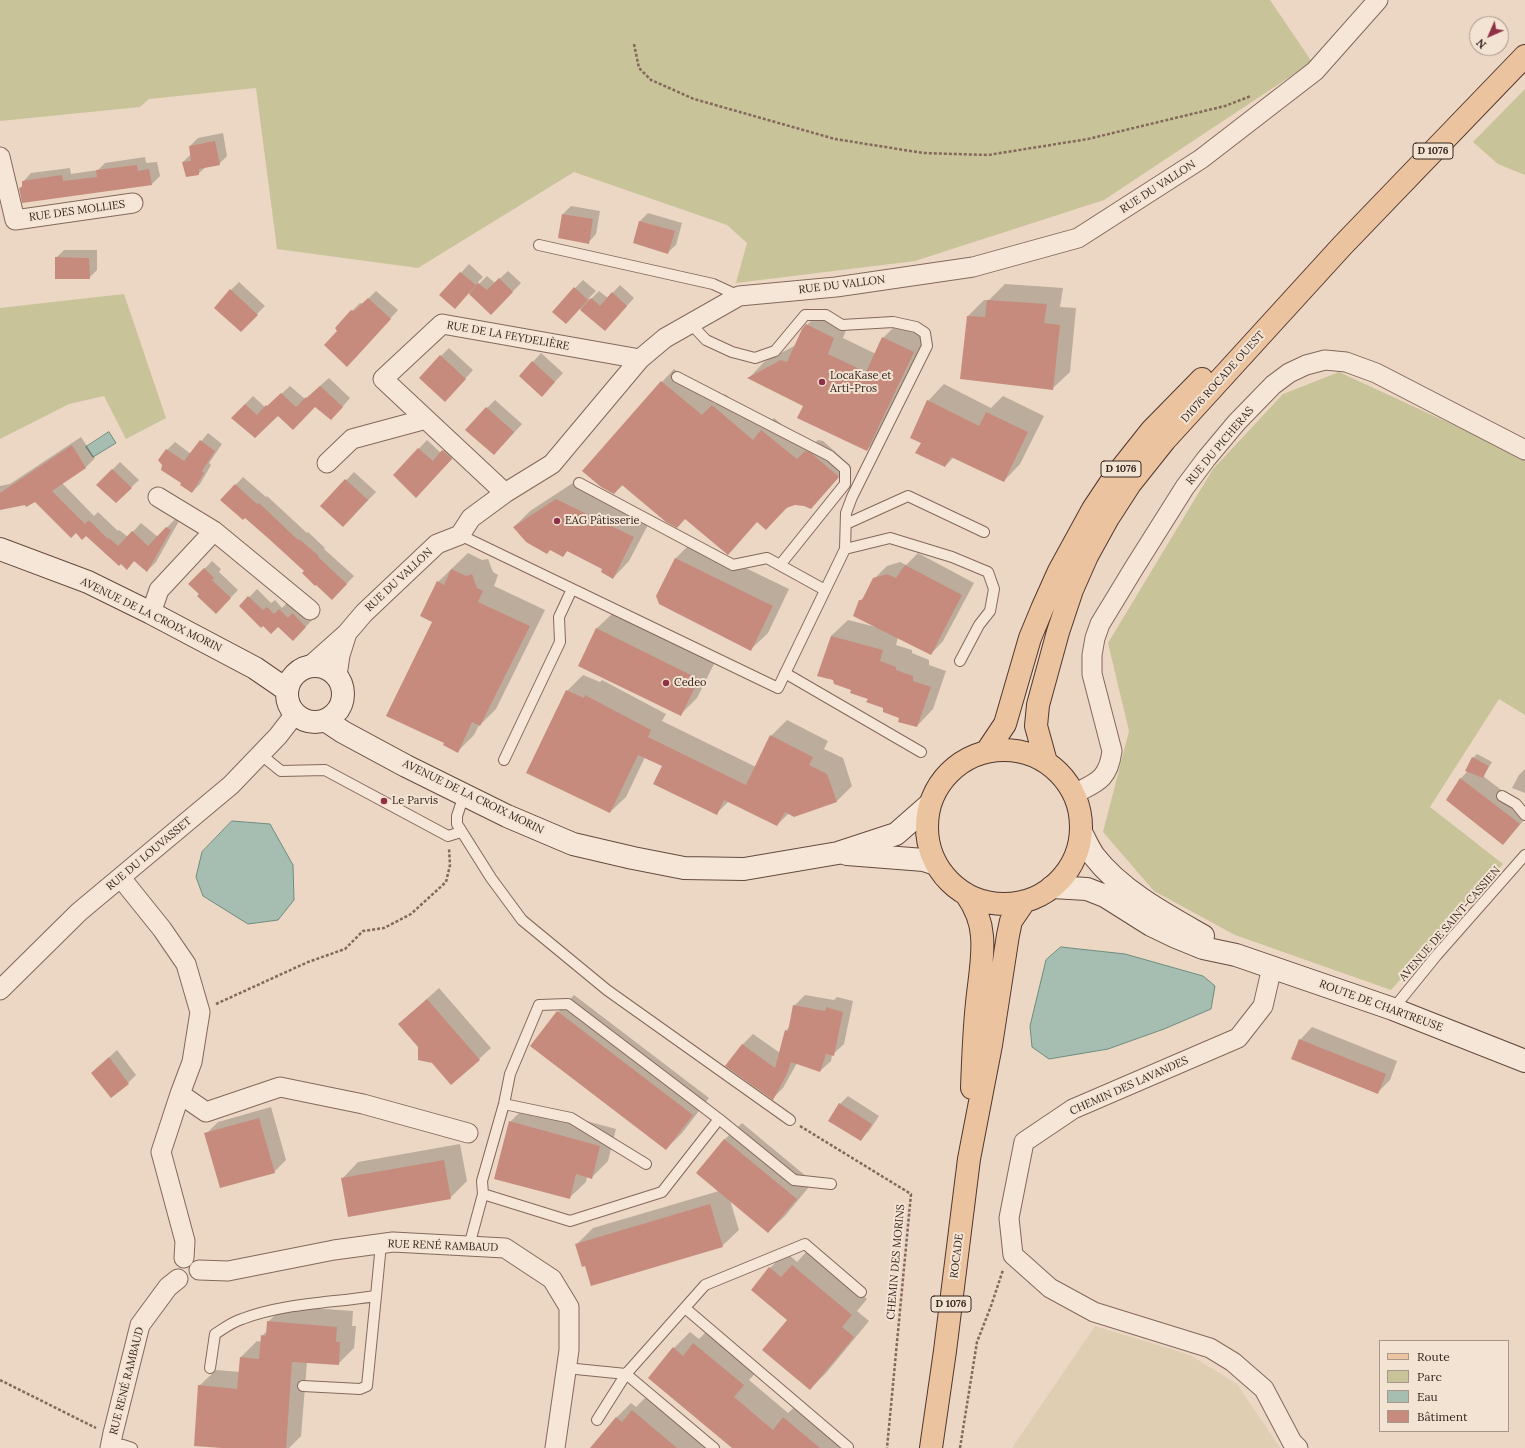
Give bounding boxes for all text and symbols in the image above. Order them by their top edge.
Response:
north arrow [1469,16,1509,56]
text: N [1473,36,1489,52]
road number: D 1076 [1413,143,1453,159]
street label: RUE DU VALLON [1118,158,1198,216]
street label: RUE DES MOLLIES [28,198,126,224]
street label: RUE DU VALLON [798,273,886,297]
street label: RUE DE LA FEYDELIÈRE [446,319,570,353]
street label: D1076 ROCADE OUEST [1179,329,1267,425]
place label: LocaKase et Arti-Pros [830,369,892,395]
marker: LocaKase et Arti-Pros [817,377,827,387]
street label: RUE DU PICHERAS [1183,404,1257,488]
road number: D 1076 [1101,461,1141,477]
place label: EAG Pâtisserie [565,514,639,528]
marker: EAG Pâtisserie [552,516,562,526]
street label: RUE DU VALLON [363,545,435,615]
street label: AVENUE DE LA CROIX MORIN [78,575,224,655]
place label: Cedeo [674,676,707,690]
marker: Cedeo [661,678,671,688]
street label: AVENUE DE LA CROIX MORIN [400,757,546,837]
place label: Le Parvis [392,794,438,808]
marker: Le Parvis [379,796,389,806]
street label: RUE DU LOUVASSET [104,814,194,894]
street label: AVENUE DE SAINT-CASSIEN [1397,864,1503,984]
street label: ROUTE DE CHARTREUSE [1317,977,1445,1035]
street label: CHEMIN DES LAVANDES [1068,1054,1190,1118]
street label: CHEMIN DES MORINS [884,1204,908,1320]
street label: ROCADE [948,1233,966,1279]
street label: RUE RENÉ RAMBAUD [387,1237,499,1255]
road number: D 1076 [931,1296,971,1312]
street label: RUE RENÉ RAMBAUD [107,1326,147,1436]
legend [1379,1340,1509,1432]
text: Route [1417,1349,1450,1364]
text: Parc [1417,1369,1442,1384]
text: Eau [1417,1389,1438,1404]
text: Bâtiment [1417,1409,1468,1424]

